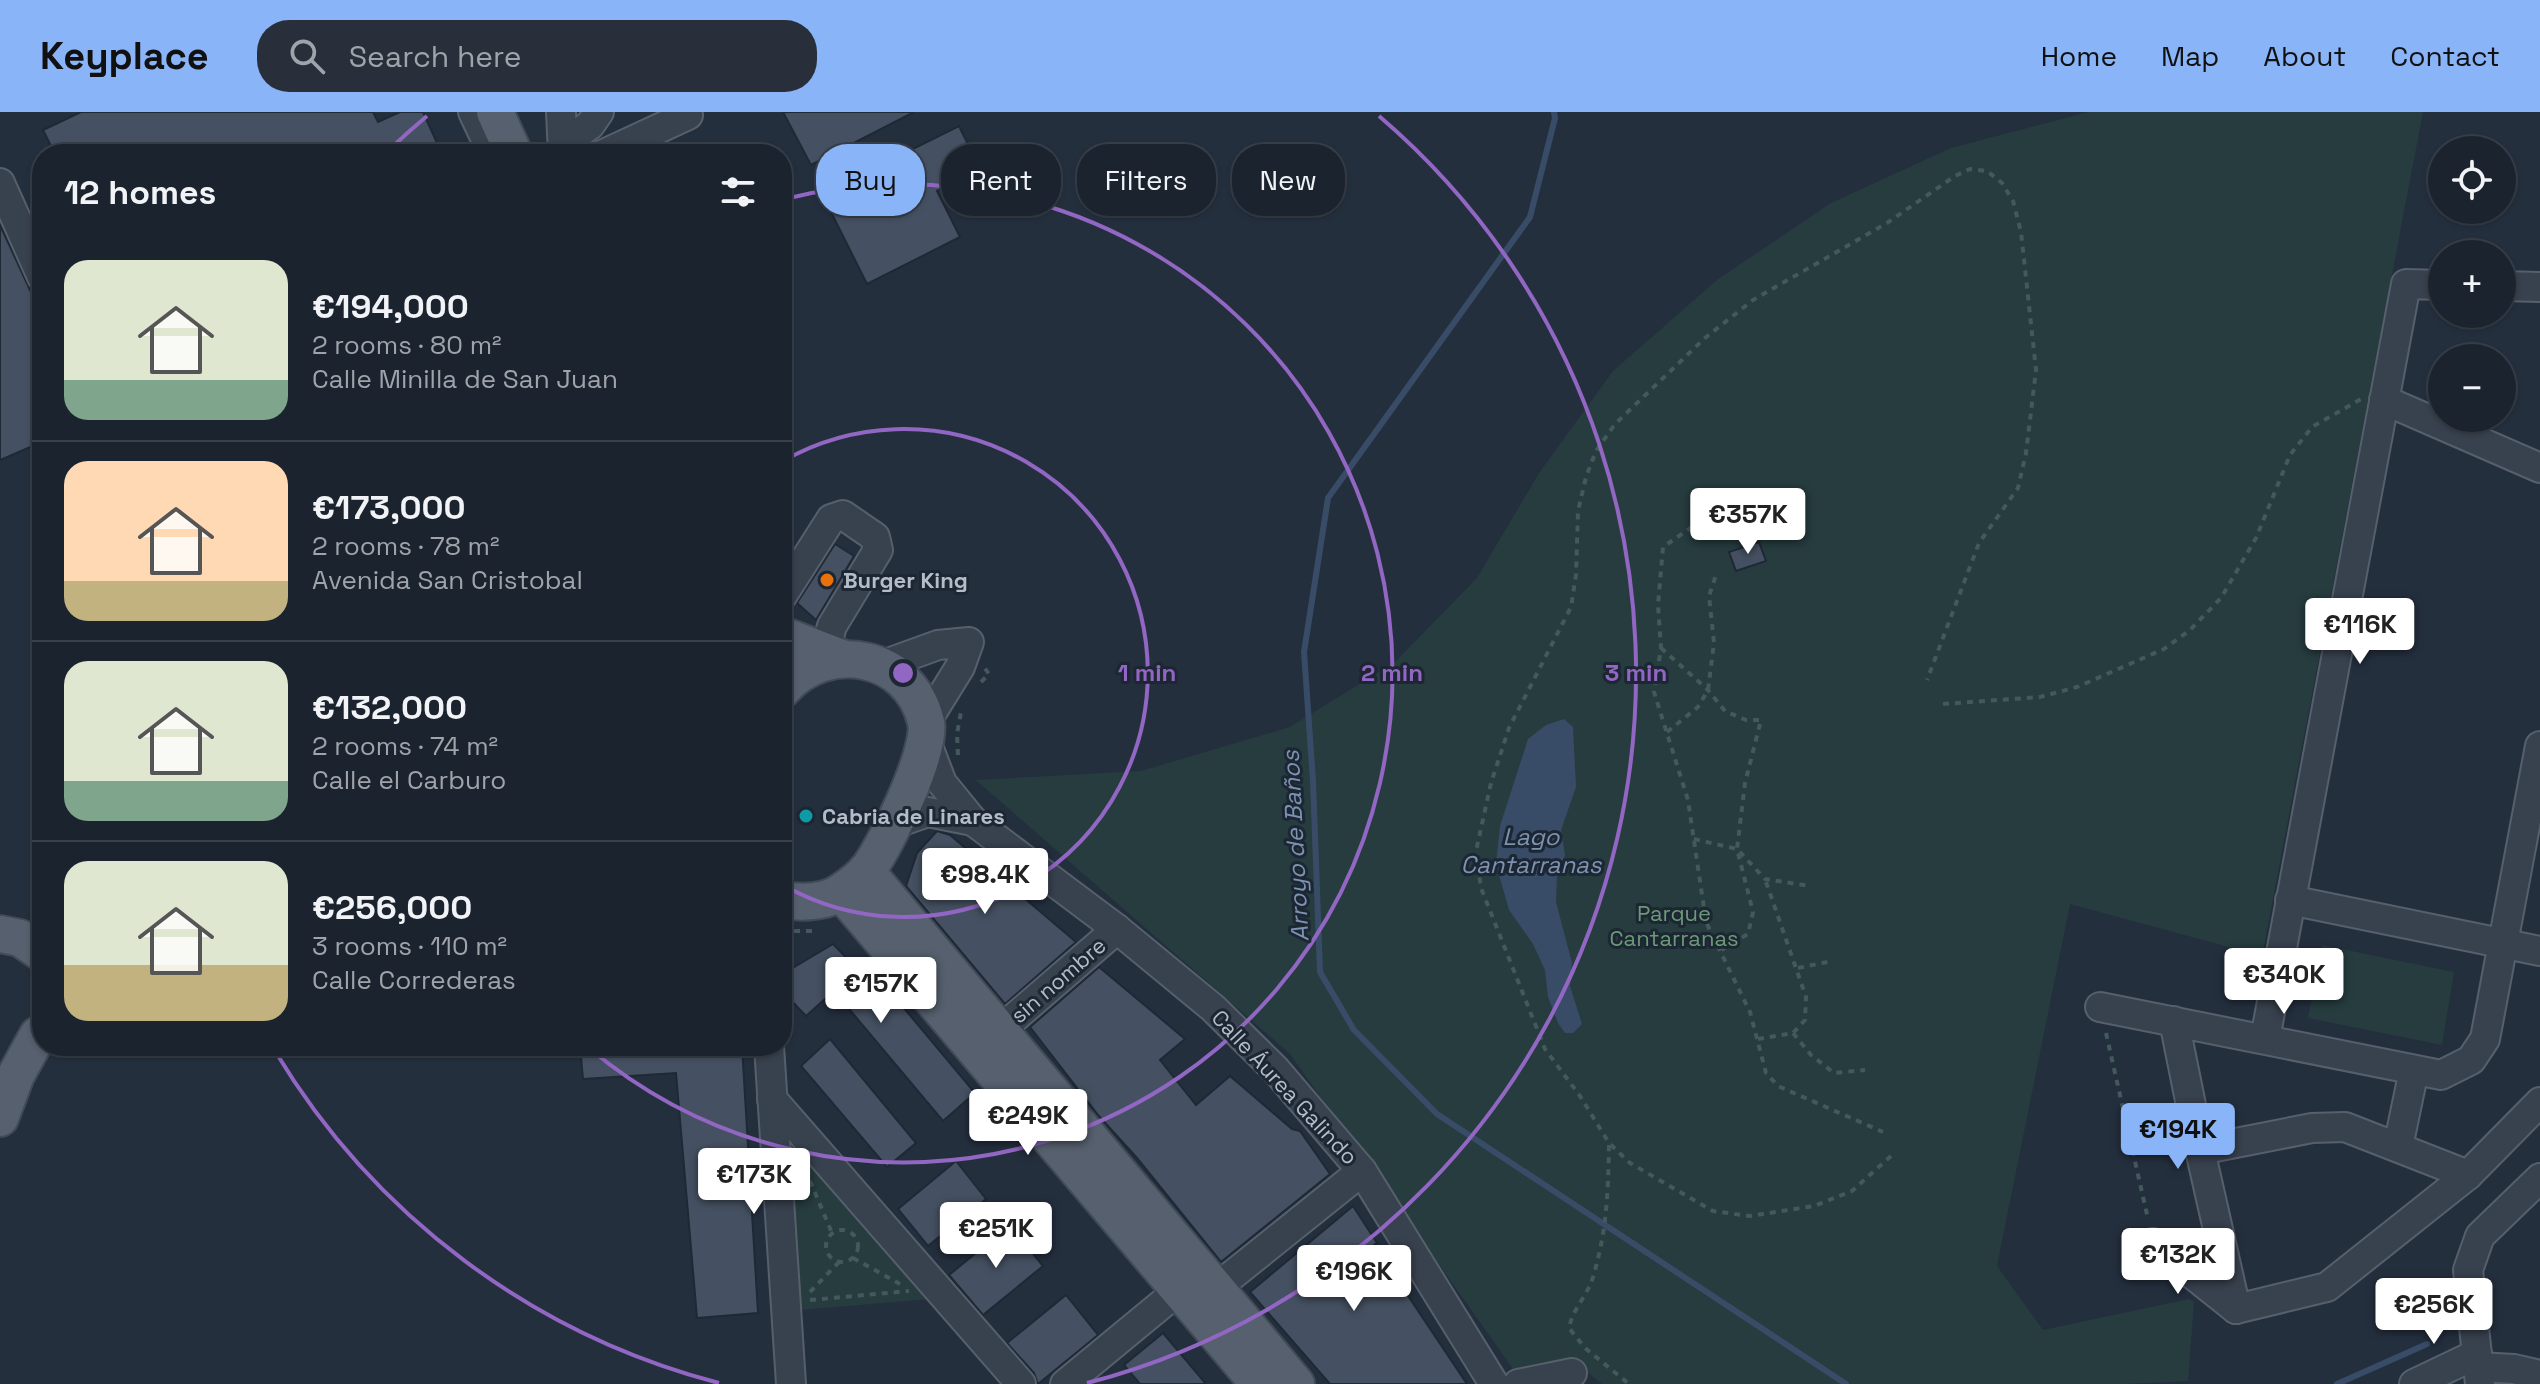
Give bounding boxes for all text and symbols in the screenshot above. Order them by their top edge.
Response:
search box [257,20,817,92]
text: Keyplace [40,32,209,80]
icon: search [285,34,329,78]
text: Search here [349,37,522,76]
text: Home [2041,38,2117,74]
text: Map [2161,38,2219,74]
text: About [2263,38,2346,74]
text: Contact [2390,38,2500,74]
map controls [2428,136,2516,432]
button: locate [2428,136,2516,224]
chip: Buy [816,144,925,216]
chip: Rent [941,144,1061,216]
chip: Filters [1077,144,1216,216]
chip: New [1232,144,1345,216]
icon: filters [716,170,760,214]
text: 12 homes [64,171,216,214]
button: + [2428,240,2516,328]
text: €194,000 [312,285,469,328]
icon: home [128,292,224,388]
text: 2 rooms · 80 m² [312,328,502,362]
button: − [2428,344,2516,432]
text: Calle Minilla de San Juan [312,362,618,396]
text: €173,000 [312,486,466,529]
pin: €357K [1692,488,1804,556]
icon: home [128,493,224,589]
text: €357K [1708,497,1788,531]
text: 2 rooms · 78 m² [312,529,499,563]
text: Avenida San Cristobal [312,563,583,597]
place label: Burger King [843,566,968,594]
marker: Burger King [818,571,836,589]
pin: €116K [2304,598,2416,666]
text: €116K [2323,607,2397,641]
text: 1 min [1118,657,1176,688]
text: 2 min [1361,657,1423,688]
text: 3 min [1605,657,1667,688]
centre of rings [889,659,917,687]
text: €132,000 [312,686,467,729]
icon: home [128,693,224,789]
text: 2 rooms · 74 m² [312,729,498,763]
water label: Arroyo de Baños [1274,748,1315,942]
text: Calle el Carburo [312,763,506,797]
place label: Cabria de Linares [822,802,1005,830]
marker: Cabria de Linares [797,807,815,825]
water label: Lago Cantarranas [1461,821,1603,880]
pin: €98.4K [920,848,1050,916]
text: €98.4K [940,857,1030,891]
text: €256,000 [312,886,472,929]
icon: home [128,893,224,989]
park label: Parque Cantarranas [1609,899,1739,952]
text: 3 rooms · 110 m² [312,929,507,963]
street label: sin nombre [1005,931,1111,1029]
pin: €340K [2228,948,2340,1016]
pin: €157K [825,957,937,1025]
text: €340K [2242,957,2326,991]
text: Calle Correderas [312,963,516,997]
text: €157K [843,966,919,1000]
street label: Calle Áurea Galindo [1206,1004,1364,1170]
pin: €249K [972,1089,1084,1157]
text: €249K [987,1098,1069,1132]
pin: €194K [2122,1103,2234,1171]
text: €194K [2139,1112,2217,1146]
pin: €173K [698,1148,810,1216]
text: €173K [716,1157,792,1191]
pin: €251K [940,1202,1052,1270]
text: €251K [958,1211,1034,1245]
pin: €132K [2122,1228,2234,1296]
text: €132K [2140,1237,2216,1271]
pin: €196K [1298,1245,1410,1313]
text: €196K [1315,1254,1393,1288]
pin: €256K [2378,1278,2490,1346]
text: €256K [2393,1287,2475,1321]

